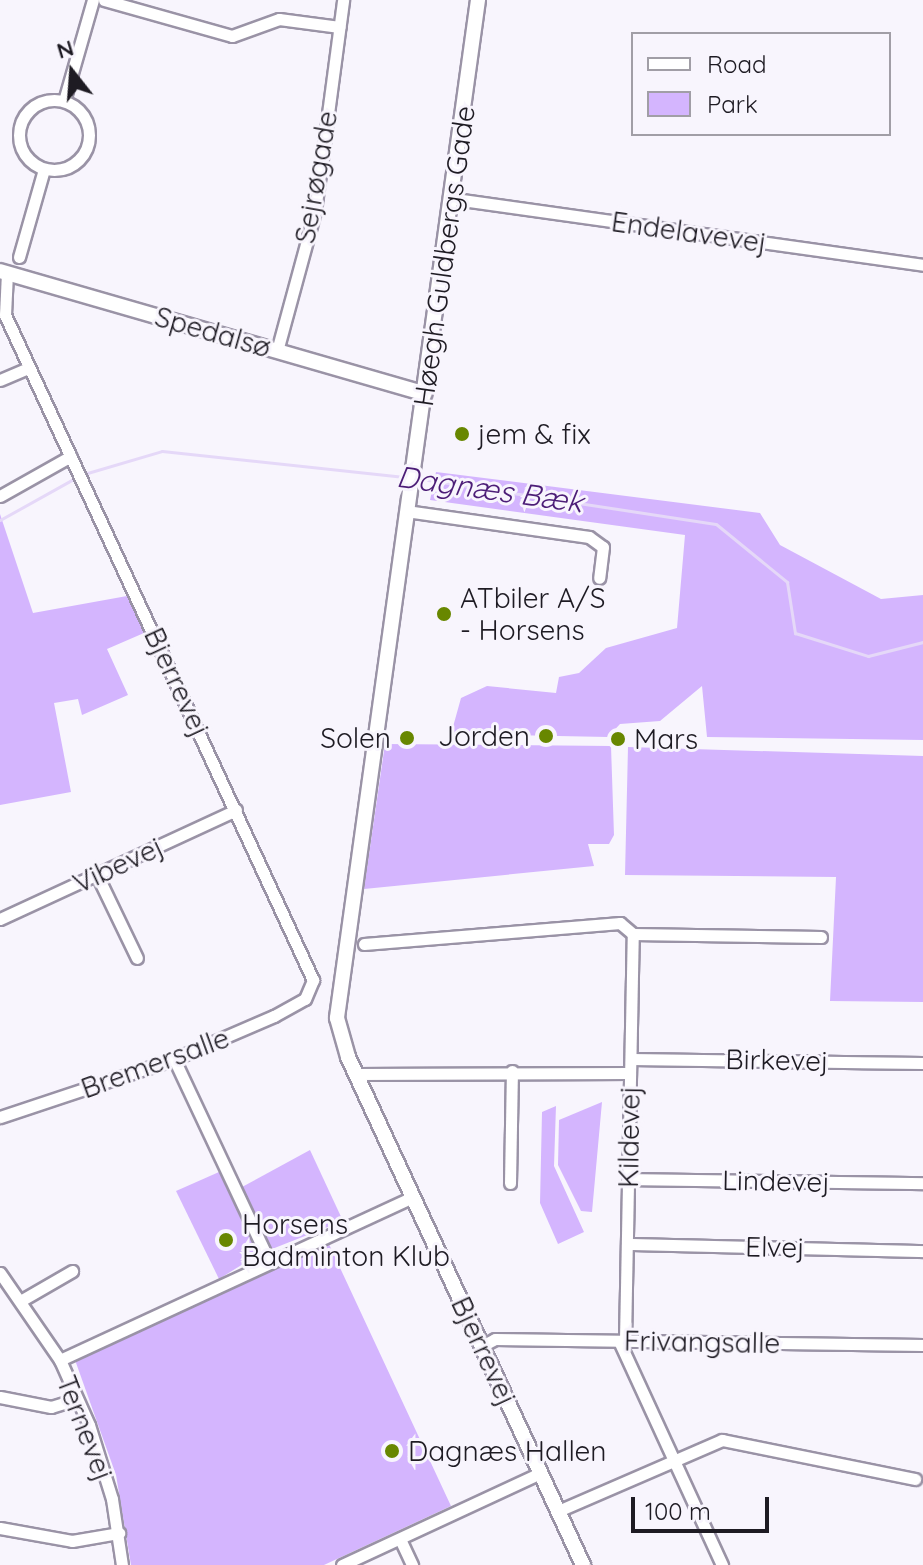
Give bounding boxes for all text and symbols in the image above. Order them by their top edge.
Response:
north arrow [32,32,112,112]
legend [631,32,891,136]
text: N [53,33,77,65]
text: Road [707,49,767,79]
text: Park [707,89,758,119]
street label: Høegh Guldbergs Gade [406,104,482,408]
street label: Sejrøgade [288,108,344,246]
street label: Endelavevej [609,204,769,260]
street label: Spedalsø [151,299,275,365]
place label: jem & fix [478,417,591,451]
marker: jem & fix [453,425,471,443]
water label: Dagnæs Bæk [394,458,586,520]
place label: ATbiler A/S - Horsens [460,581,605,647]
marker: ATbiler A/S - Horsens [435,605,453,623]
street label: Bjerrevej [137,622,217,742]
place label: Jorden [438,719,530,753]
place label: Solen [320,721,391,755]
place label: Mars [634,722,698,756]
marker: Jorden [537,727,555,745]
marker: Solen [398,729,416,747]
marker: Mars [609,730,627,748]
street label: Vibevej [68,830,168,900]
street label: Bremersalle [76,1021,234,1105]
street label: Birkevej [725,1042,829,1078]
street label: Kildevej [611,1086,647,1188]
street label: Lindevej [722,1163,830,1199]
place label: Horsens Badminton Klub [242,1207,450,1273]
street label: Elvej [745,1230,805,1264]
marker: Horsens Badminton Klub [217,1231,235,1249]
street label: Bjerrevej [444,1291,524,1411]
street label: Frivangsalle [624,1324,780,1360]
street label: Ternevej [50,1371,120,1485]
place label: Dagnæs Hallen [408,1434,607,1468]
marker: Dagnæs Hallen [383,1442,401,1460]
scale bar [635,1481,773,1531]
text: 100 m [645,1496,711,1526]

